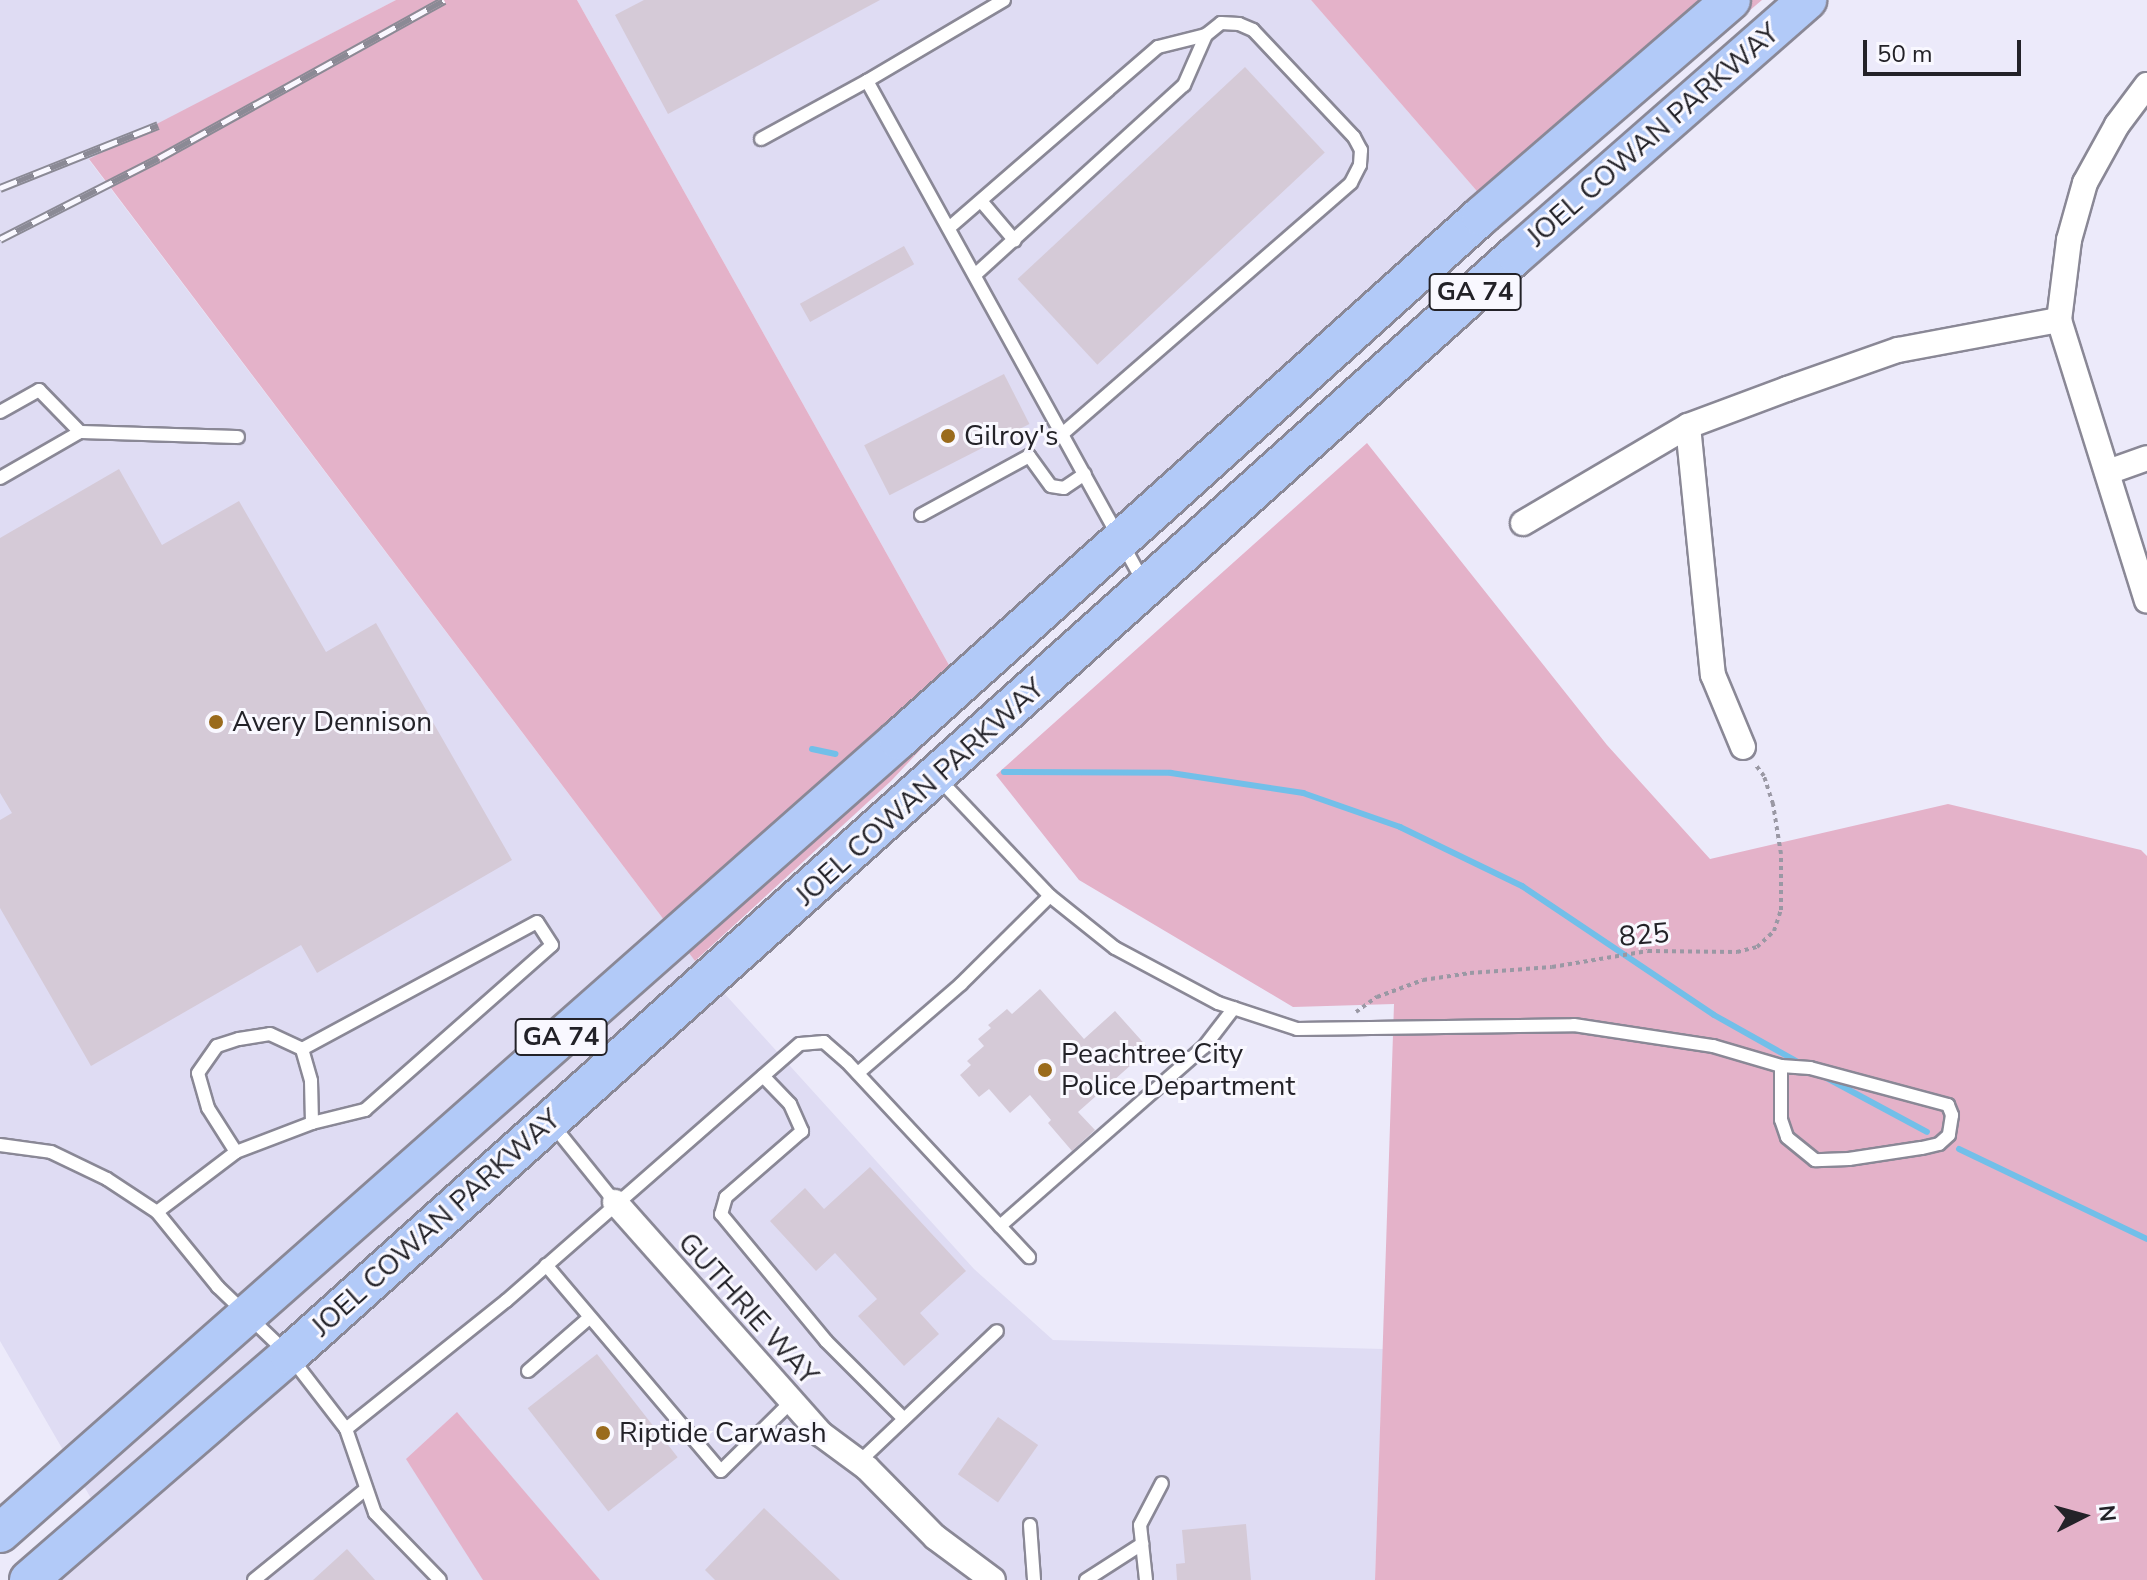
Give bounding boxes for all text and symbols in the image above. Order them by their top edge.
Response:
street label: JOEL COWAN PARKWAY [1520,16,1786,254]
scale bar [1867,24,2025,74]
text: 50 m [1877,38,1933,70]
road number: GA 74 [1427,270,1523,314]
place label: Gilroy's [964,419,1058,453]
marker: Gilroy's [939,427,957,445]
street label: JOEL COWAN PARKWAY [789,672,1051,912]
place label: Avery Dennison [232,705,432,739]
marker: Avery Dennison [207,713,225,731]
street label: 825 [1617,916,1671,954]
road number: GA 74 [513,1015,609,1059]
place label: Peachtree City Police Department [1061,1037,1295,1103]
marker: Peachtree City Police Department [1036,1061,1054,1079]
street label: JOEL COWAN PARKWAY [305,1103,567,1343]
street label: GUTHRIE WAY [671,1226,825,1392]
place label: Riptide Carwash [619,1416,827,1450]
marker: Riptide Carwash [594,1424,612,1442]
north arrow [2043,1476,2123,1556]
text: N [2091,1504,2123,1523]

